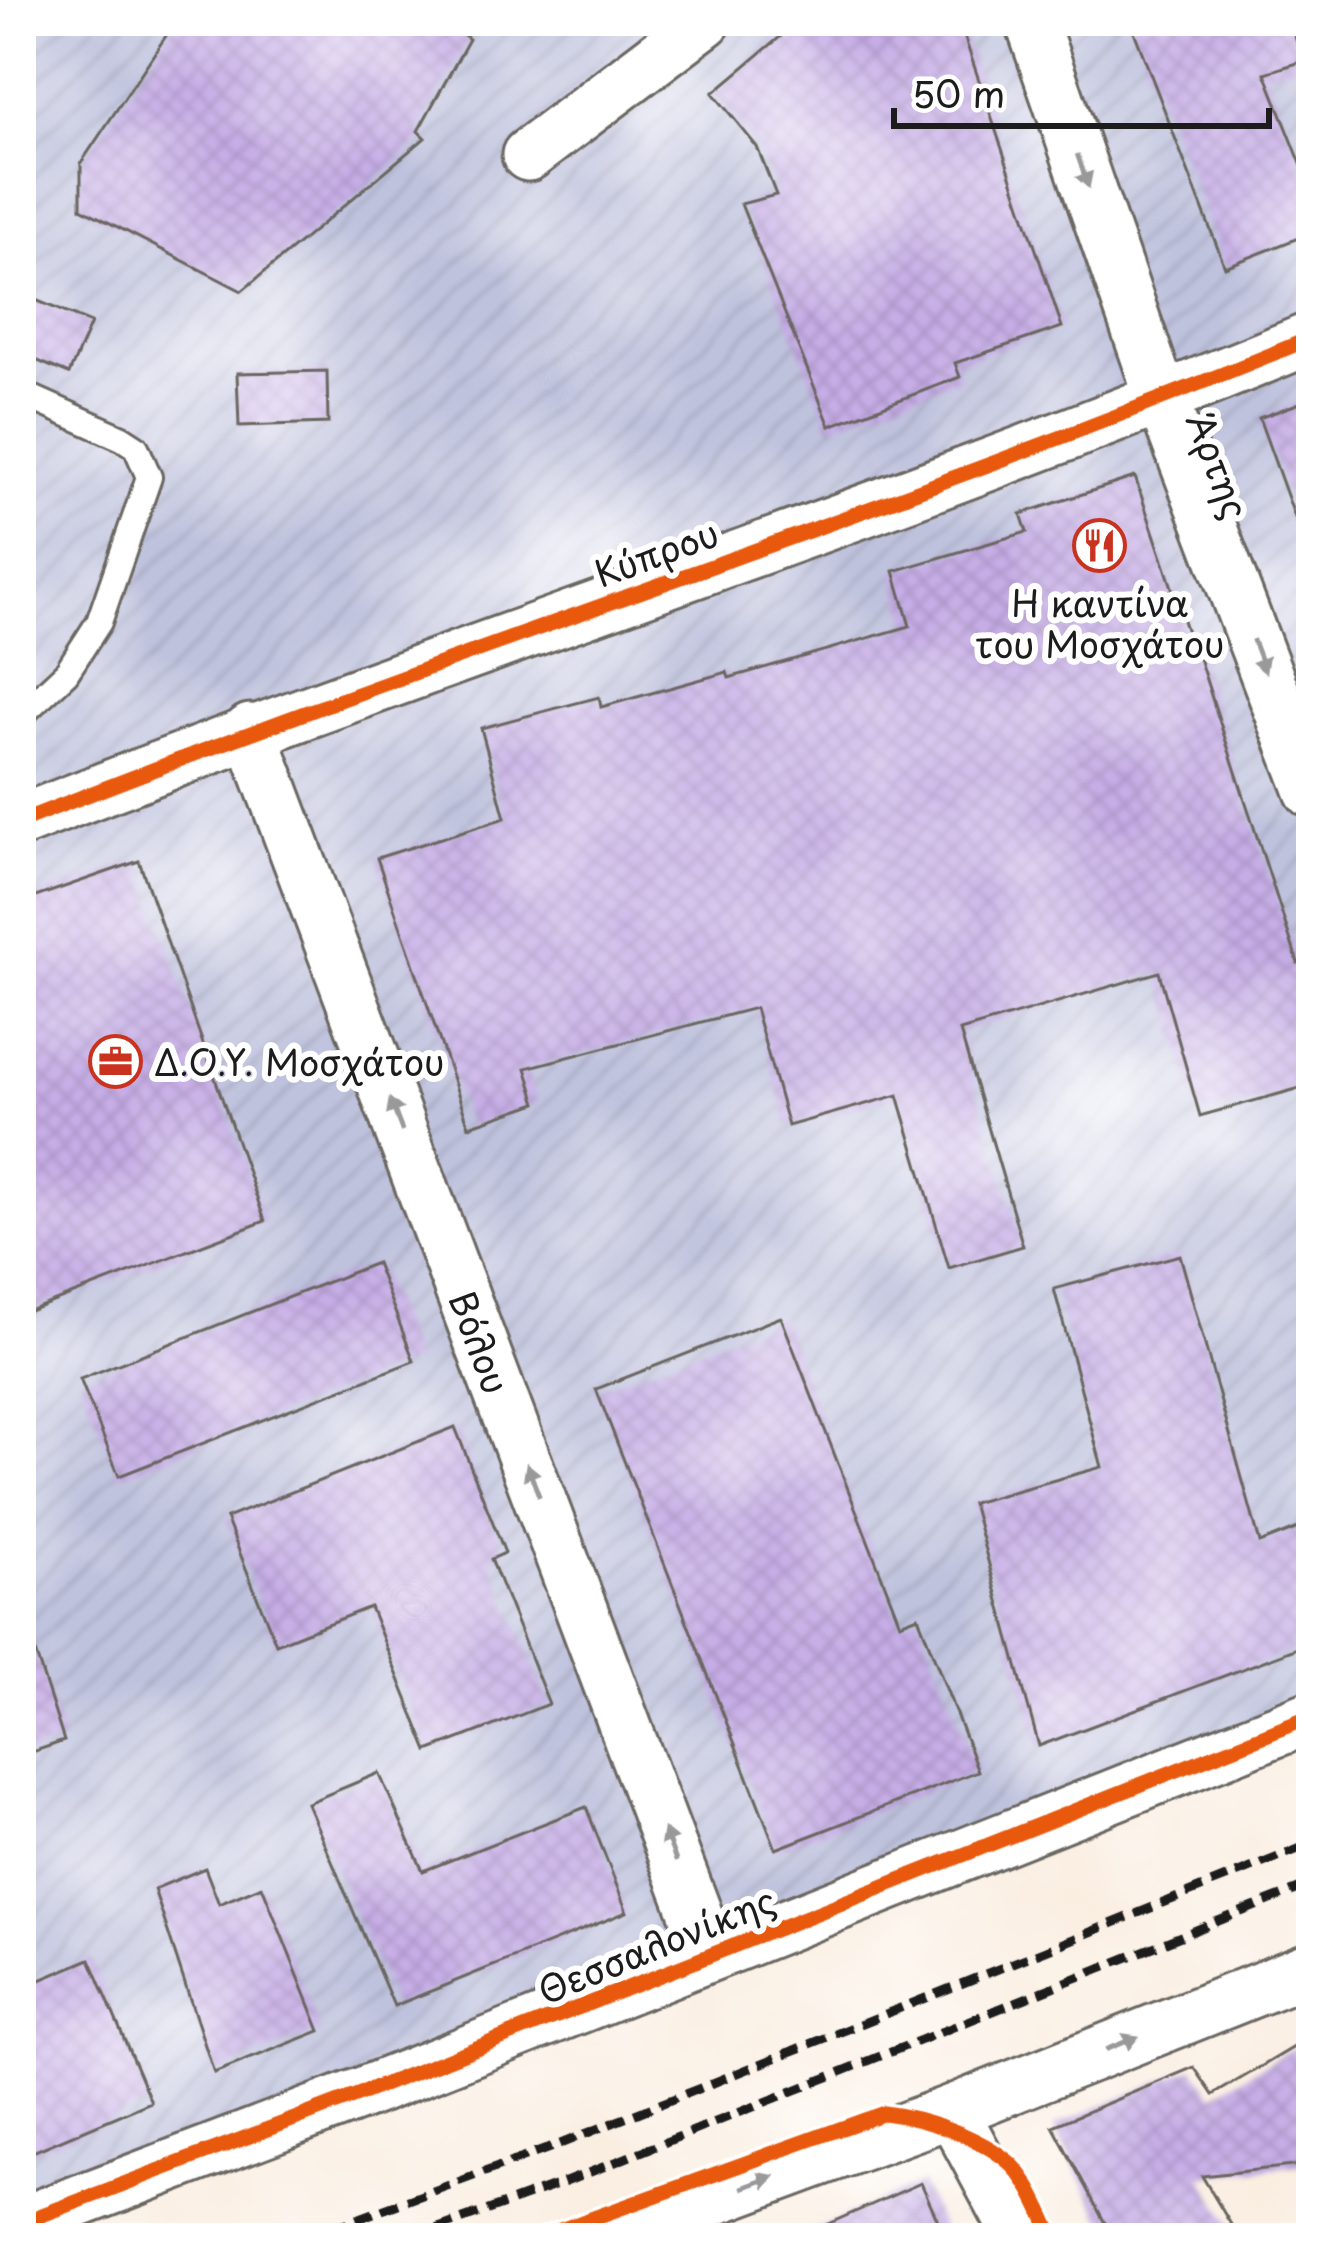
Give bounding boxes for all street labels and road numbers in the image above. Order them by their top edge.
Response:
street label: Άρτης [1174,404,1264,526]
street label: Κύπρου [586,505,726,599]
street label: Βόλου [437,1283,524,1401]
street label: Θεσσαλονίκης [529,1872,783,2016]

